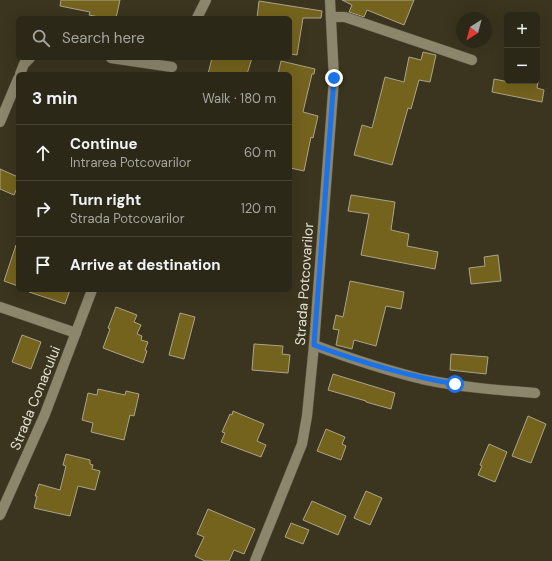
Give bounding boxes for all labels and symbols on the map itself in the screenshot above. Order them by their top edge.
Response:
north arrow [456,12,492,48]
route end [325,69,343,87]
street label: Strada Potcovarilor [291,222,317,346]
street label: Strada Conacului [6,343,64,453]
route start [446,375,464,393]

